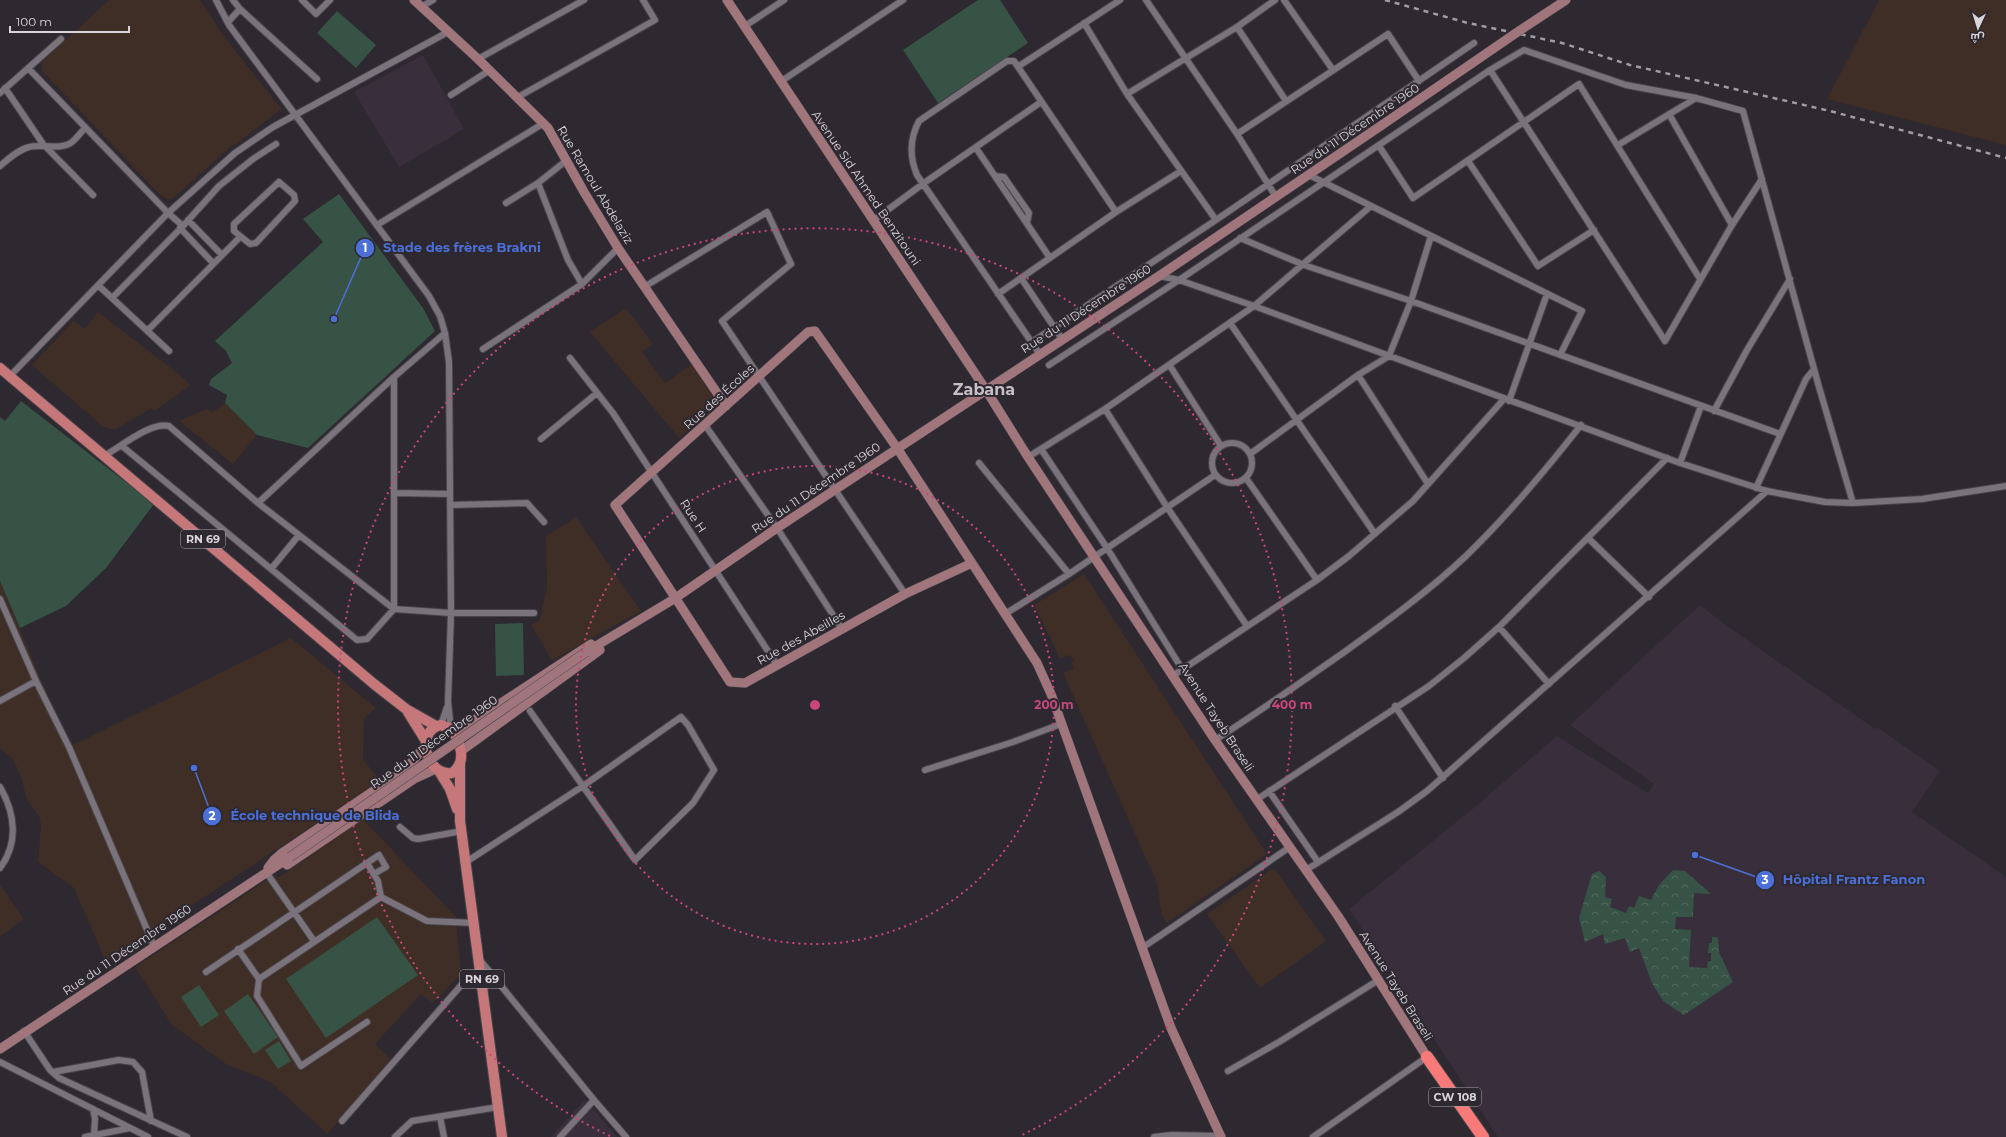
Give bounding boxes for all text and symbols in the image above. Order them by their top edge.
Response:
scale bar [10,8,129,34]
north arrow [1958,8,1998,48]
text: 100 m [16,14,52,29]
text: ش [1970,31,1985,45]
street label: Rue du 11 Décembre 1960 [1287,80,1422,177]
street label: Avenue Sid Ahmed Benzitouni [809,107,924,268]
street label: Rue Ramoul Abdelaziz [554,123,637,247]
callout: Stade des frères Brakni [355,235,549,260]
text: Stade des frères Brakni [383,239,541,255]
text: 1 [363,240,367,255]
street label: Rue du 11 Décembre 1960 [1018,261,1154,356]
street label: Rue des Écoles [680,361,757,432]
district label: Zabana [953,380,1015,399]
street label: Rue du 11 Décembre 1960 [748,439,883,536]
street label: Rue H [677,496,710,535]
road number: RN 69 [181,530,225,548]
street label: Rue des Abeilles [754,607,848,668]
street label: Avenue Tayeb Braseli [1176,660,1257,774]
street label: Rue du 11 Décembre 1960 [367,692,500,791]
text: 200 m [1034,697,1074,712]
text: 400 m [1272,697,1312,712]
centre of rings [808,698,822,712]
callout: École technique de Blida [202,803,407,828]
text: École technique de Blida [230,807,400,823]
text: 2 [208,808,216,823]
callout: Hôpital Frantz Fanon [1755,867,1933,892]
text: Hôpital Frantz Fanon [1783,871,1925,887]
text: 3 [1760,872,1769,887]
street label: Rue du 11 Décembre 1960 [59,901,194,998]
street label: Avenue Tayeb Braseli [1356,928,1436,1043]
road number: RN 69 [460,970,504,988]
road number: CW 108 [1429,1088,1481,1106]

